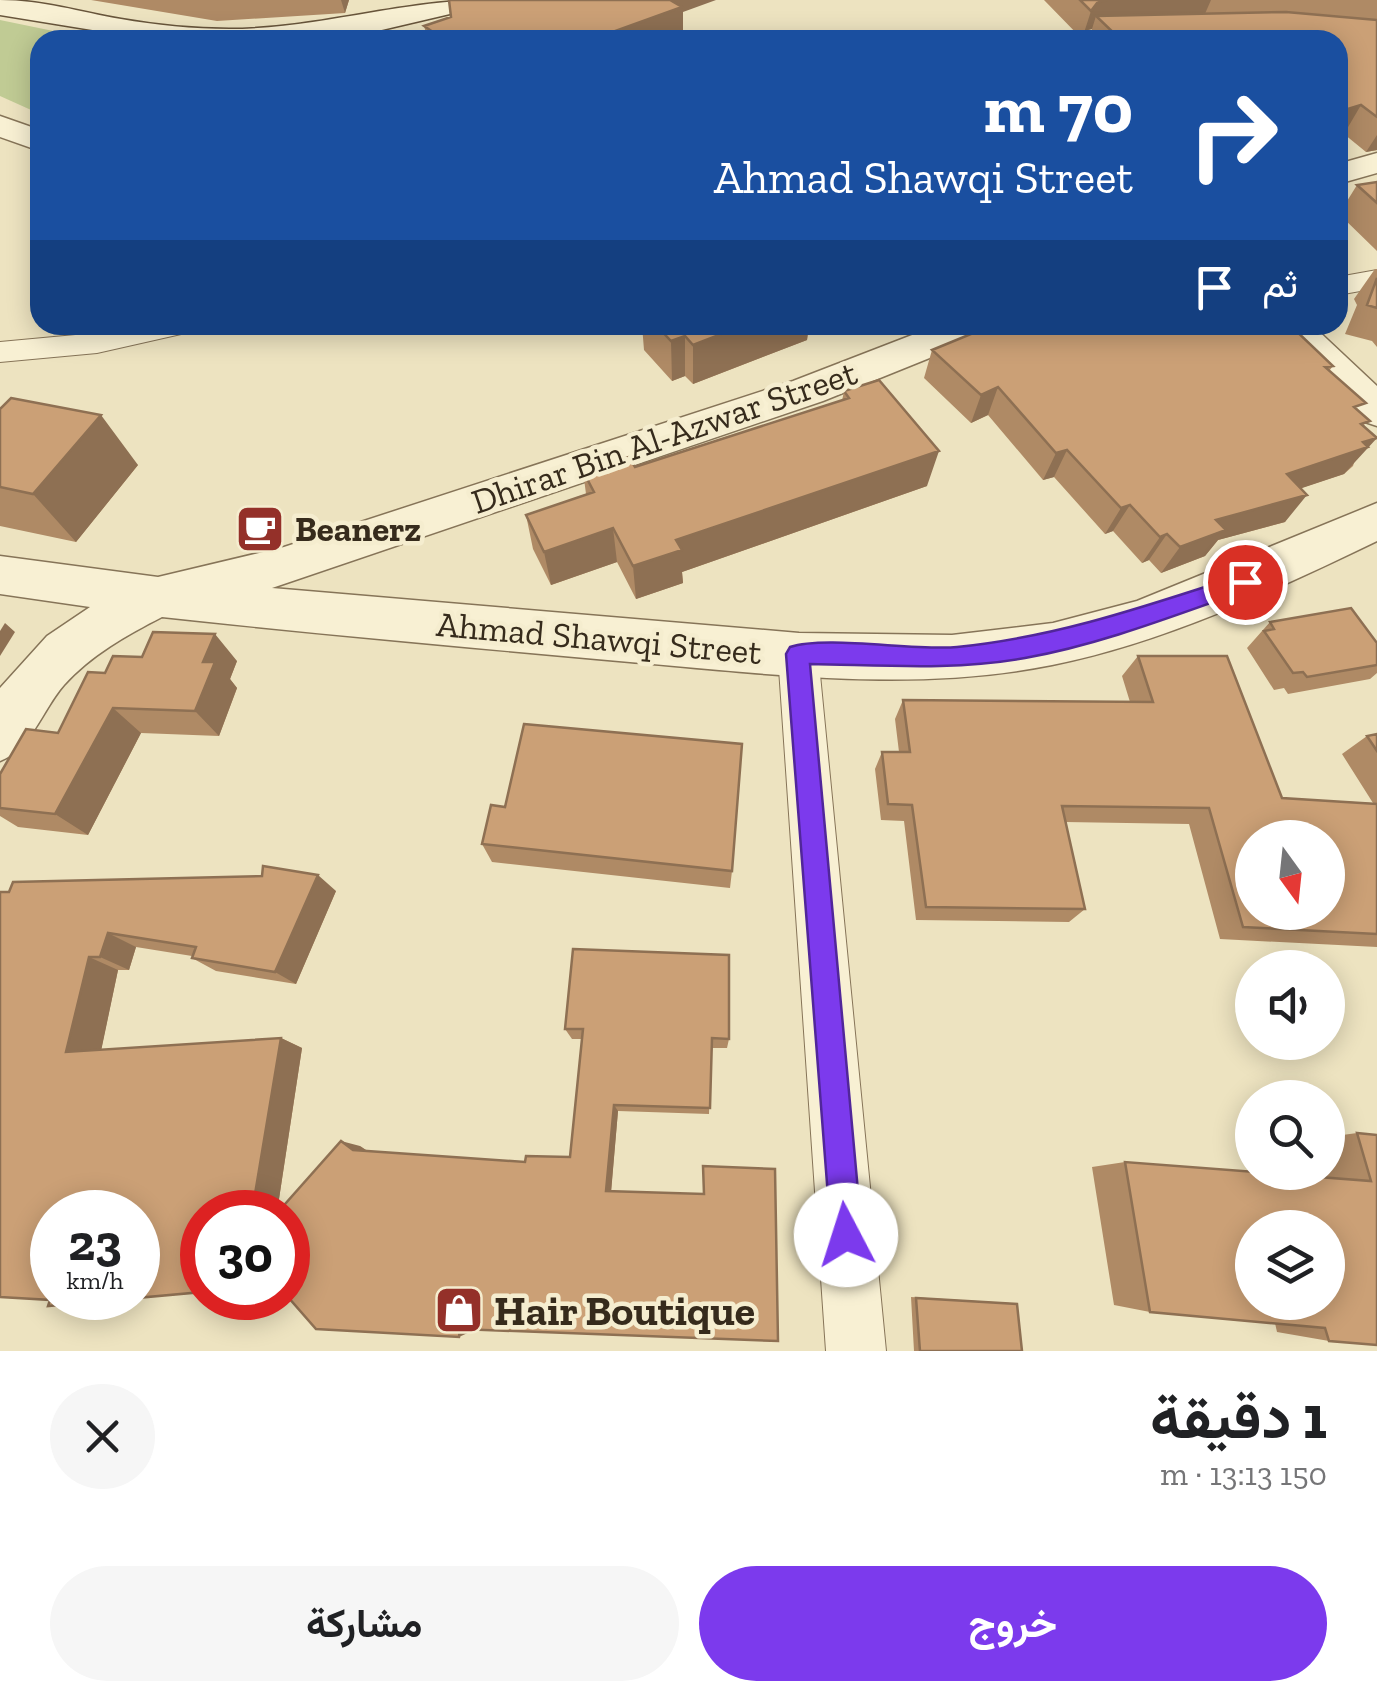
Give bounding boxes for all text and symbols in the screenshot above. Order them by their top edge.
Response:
text: 70 m [984,66,1133,150]
icon: right [1168,70,1298,200]
text: Ahmad Shawqi Street [714,151,1133,205]
icon: arrive [1187,260,1242,315]
text: ثم [1262,261,1298,307]
street label: Dhirar Bin Al-Azwar Street [466,351,862,523]
cafe icon: Beanerz [234,503,286,555]
place label: Beanerz [295,508,421,550]
pin [1203,540,1288,625]
icon: arrive [1218,555,1273,610]
street label: Ahmad Shawqi Street [435,603,763,673]
north arrow [1235,820,1345,930]
map controls [1235,820,1345,1320]
button: sound [1235,950,1345,1060]
button: search [1235,1080,1345,1190]
position arrow [794,1183,898,1287]
speed limit sign: 30 [180,1190,310,1320]
button: layers [1235,1210,1345,1320]
text: 23 [68,1213,122,1273]
text: km/h [66,1265,124,1295]
shop icon: Hair Boutique [433,1284,485,1336]
place label: Hair Boutique [494,1285,755,1336]
text: 1 دقيقة [1150,1381,1327,1453]
button: close [50,1384,155,1489]
text: 150 m · 13:13 [1160,1455,1327,1493]
button: مشاركة [50,1566,679,1681]
button: خروج [699,1566,1327,1681]

